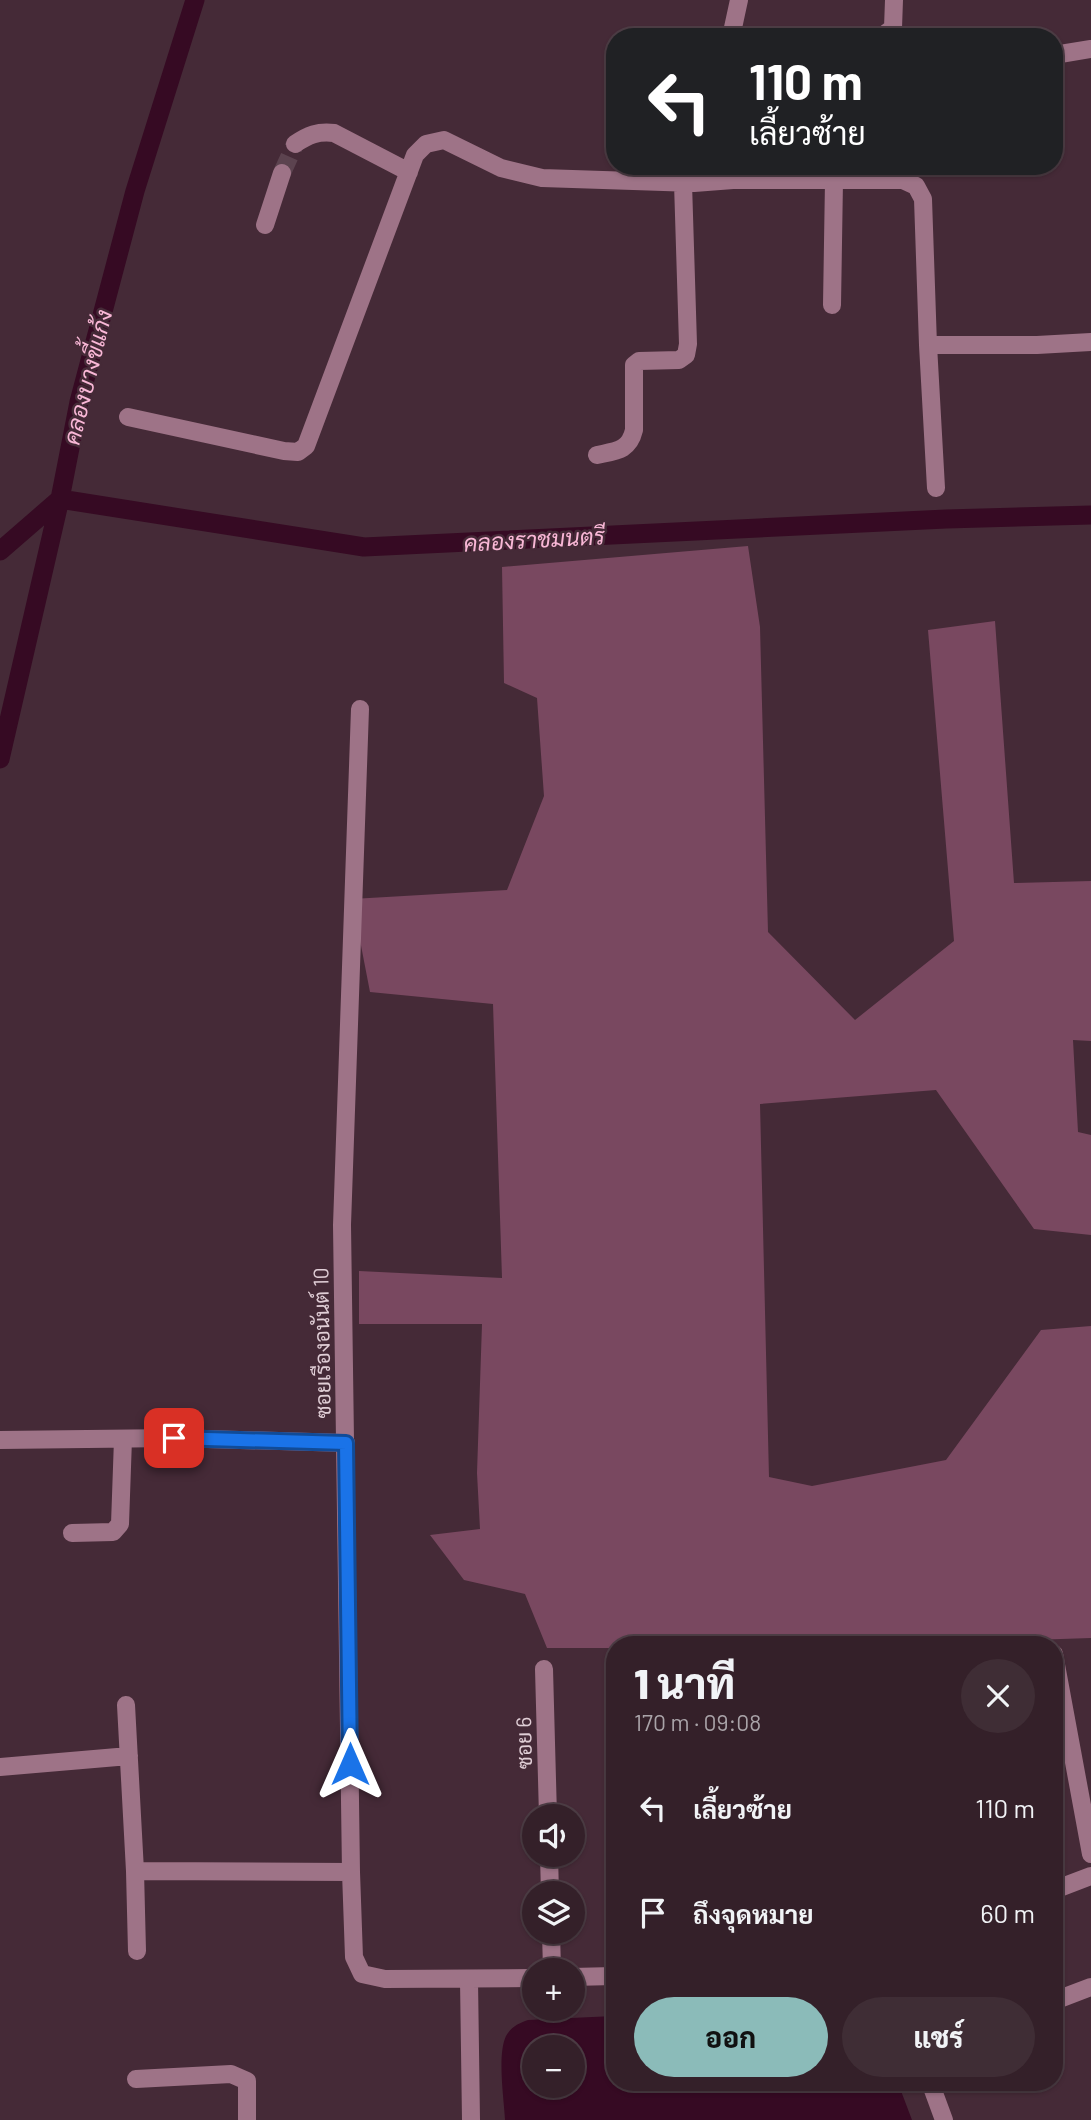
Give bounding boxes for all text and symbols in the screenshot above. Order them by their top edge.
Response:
text: 110 m [749,51,863,110]
icon: left [634,56,725,147]
text: เลี้ยวซ้าย [749,113,866,151]
water label: คลองบางขี้แก้ง [50,305,117,447]
water label: คลองราชมนตรี [463,521,607,557]
street label: ซอยเรืองอนันต์ 10 [307,1267,335,1419]
pin [144,1408,204,1468]
icon: arrive [155,1419,193,1457]
text: 1 นาที [634,1657,735,1707]
button: close [961,1659,1035,1733]
text: 170 m · 09:08 [634,1708,761,1736]
street label: ซอย 6 [510,1717,536,1769]
position arrow [313,1727,387,1801]
icon: left [634,1789,672,1827]
text: 110 m [975,1792,1035,1823]
text: เลี้ยวซ้าย [693,1793,792,1824]
map controls [522,1804,585,2098]
button: sound [522,1804,585,1867]
button: layers [522,1881,585,1944]
icon: arrive [634,1894,672,1932]
text: 60 m [980,1897,1035,1928]
text: ถึงจุดหมาย [693,1898,814,1929]
button: + [522,1958,585,2021]
button: ออก [634,1997,828,2077]
button: แชร์ [842,1997,1035,2077]
button: − [522,2035,585,2098]

